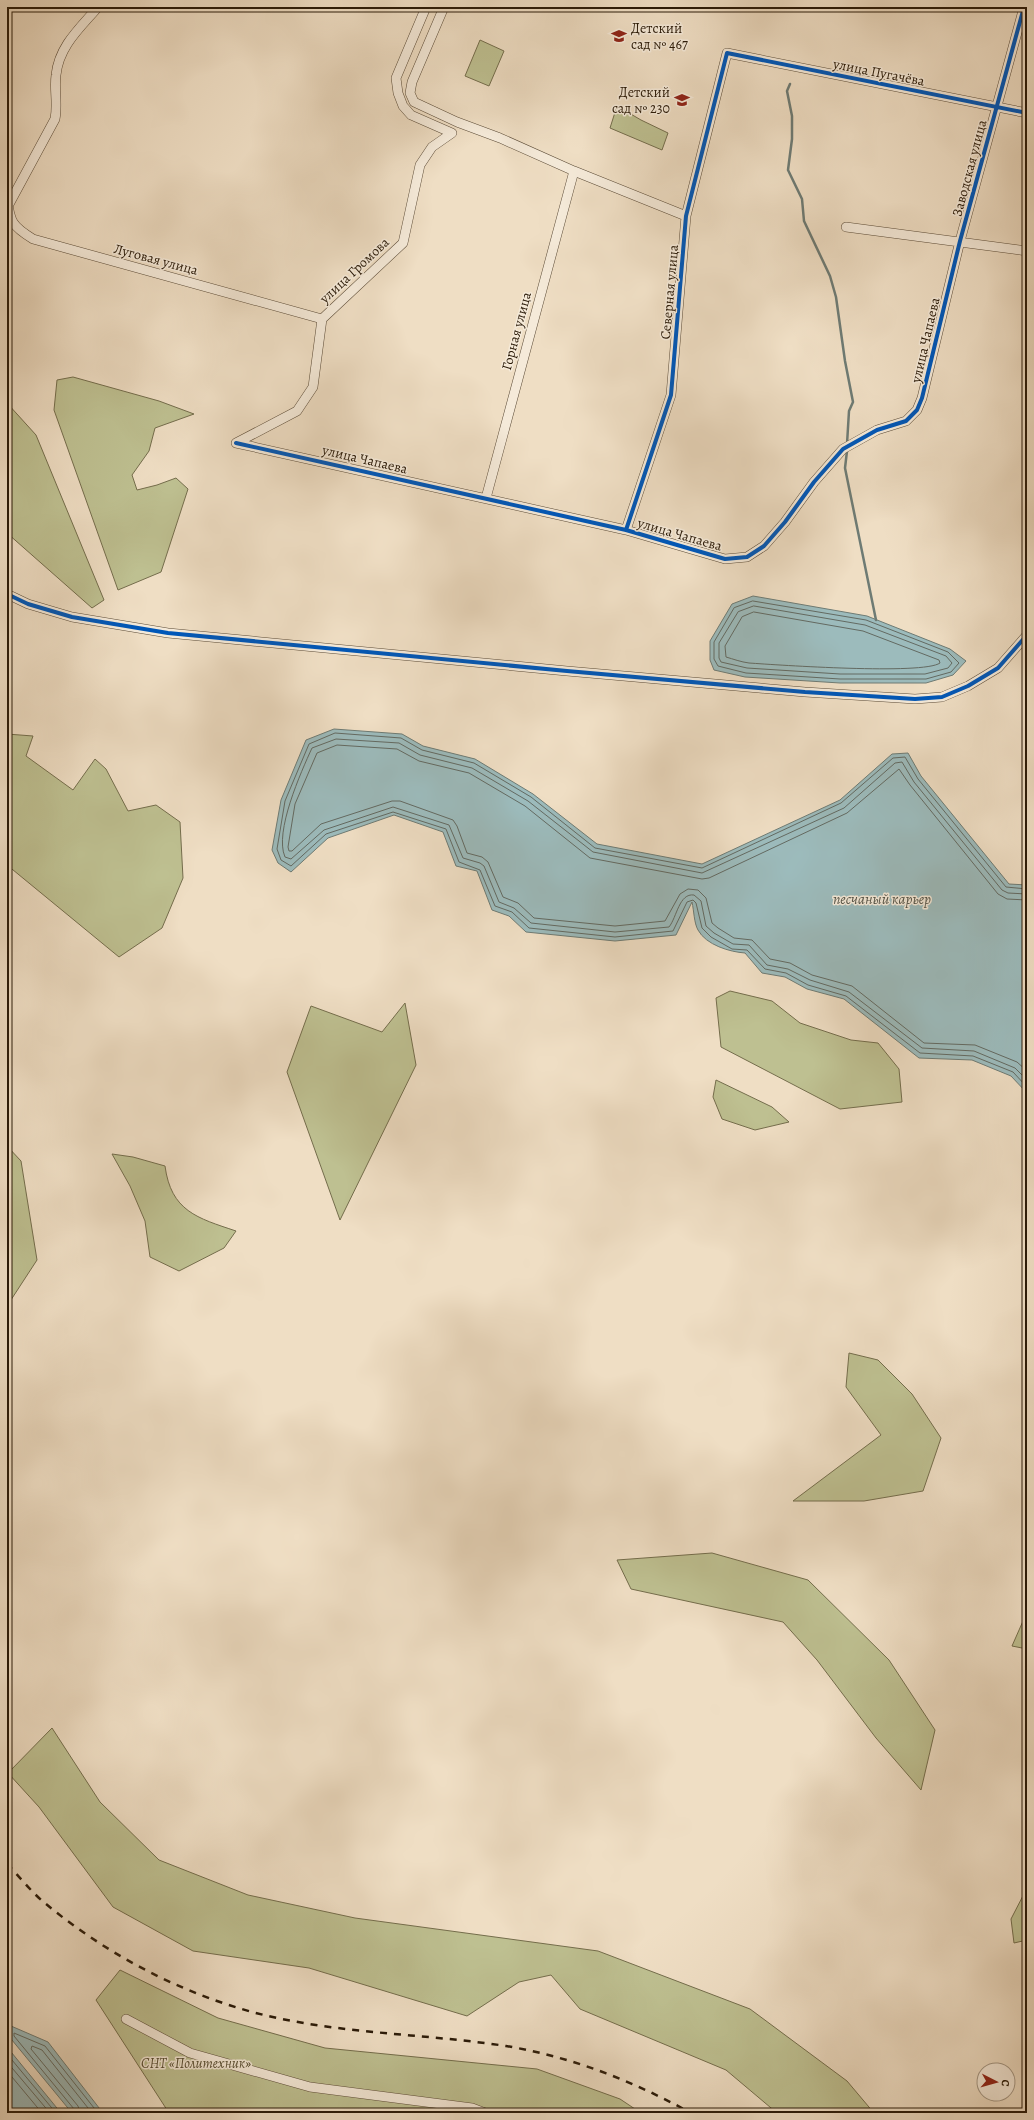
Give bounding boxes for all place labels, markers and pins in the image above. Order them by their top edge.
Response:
place label: Детский сад № 467 [631,19,688,54]
school or university icon: Детский сад № 467 [610,27,628,45]
place label: Детский сад № 230 [612,83,670,118]
school or university icon: Детский сад № 230 [673,91,691,109]

